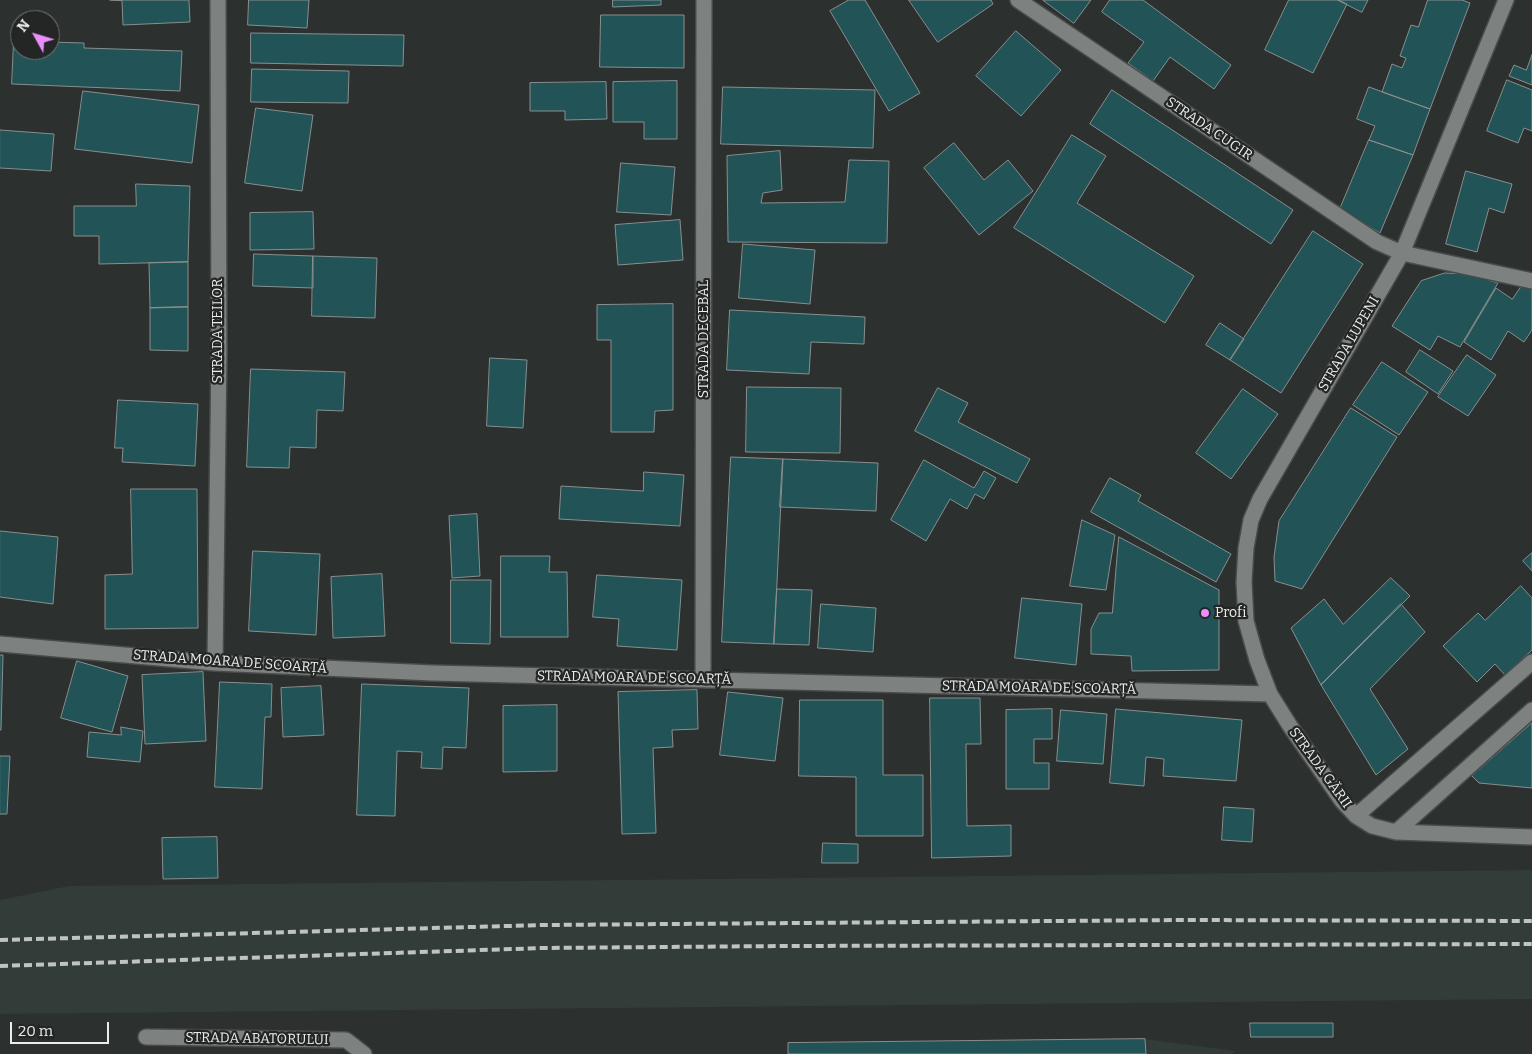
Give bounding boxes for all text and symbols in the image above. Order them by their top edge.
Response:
north arrow [10,10,60,60]
text: N [14,16,34,35]
street label: STRADA CUGIR [1163,94,1255,164]
street label: STRADA TEILOR [210,278,226,384]
street label: STRADA DECEBAL [696,280,712,398]
street label: STRADA LUPENI [1315,293,1383,395]
place label: Profi [1215,605,1246,621]
marker: Profi [1199,607,1211,619]
street label: STRADA MOARA DE SCOARȚĂ [132,647,328,677]
street label: STRADA MOARA DE SCOARȚĂ [537,668,731,688]
street label: STRADA MOARA DE SCOARȚĂ [942,678,1136,698]
street label: STRADA GĂRII [1285,724,1355,812]
scale bar [12,1012,111,1044]
text: 20 m [18,1022,53,1040]
street label: STRADA ABATORULUI [185,1029,329,1049]

